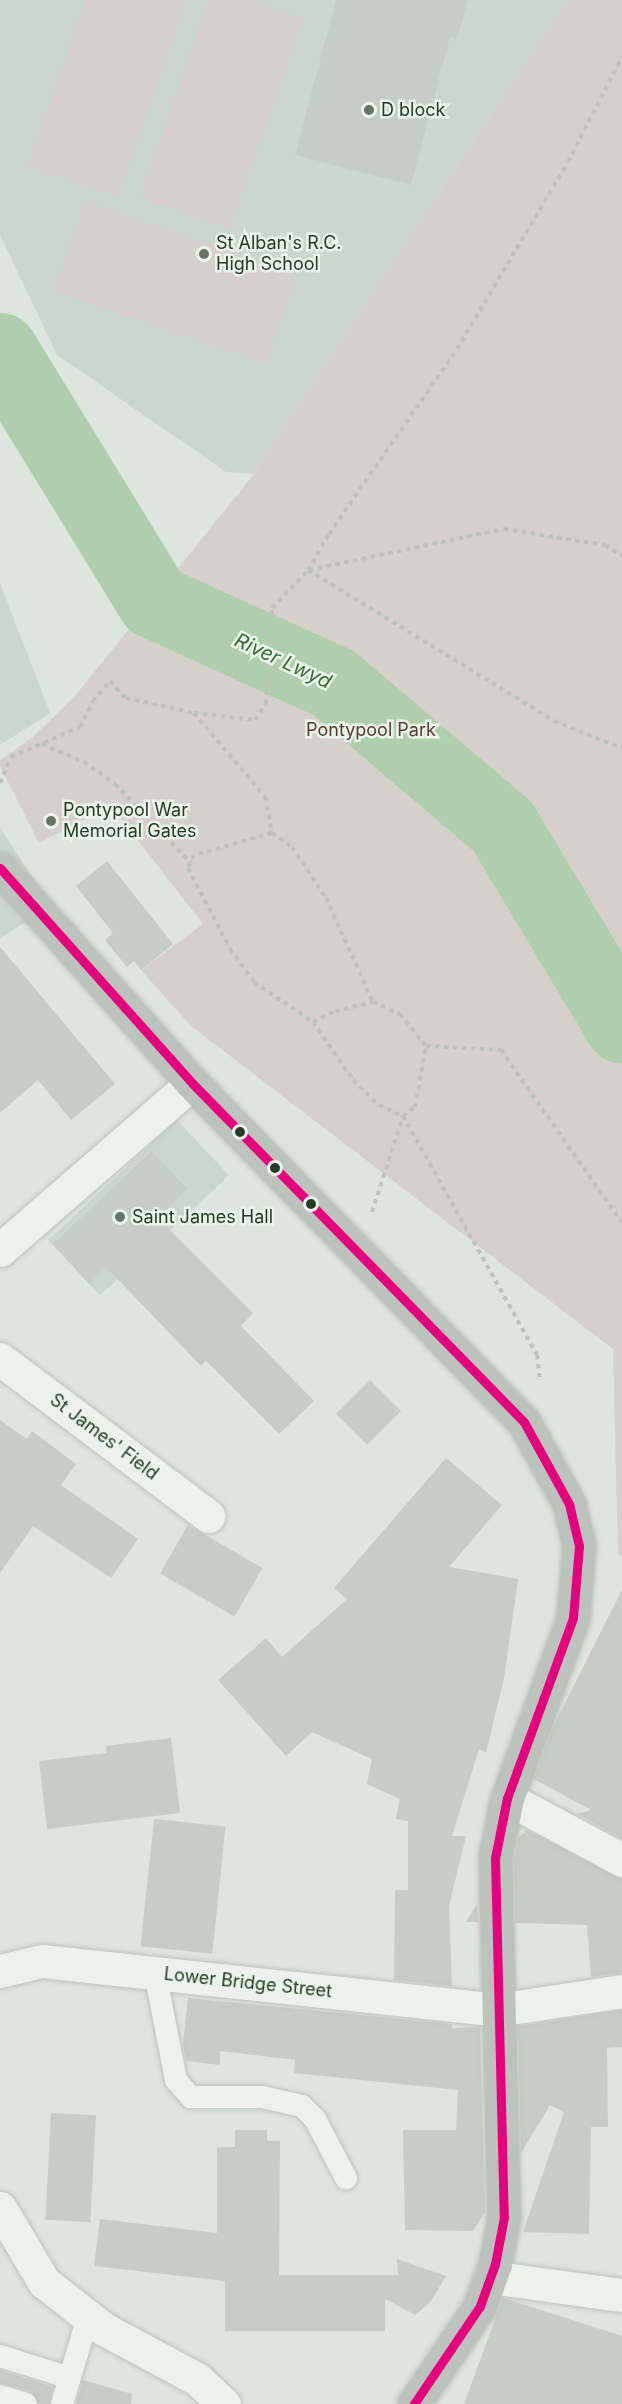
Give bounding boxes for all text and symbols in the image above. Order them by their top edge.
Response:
place label: D block [381,99,445,121]
marker: D block [362,103,376,117]
place label: St Alban's R.C. High School [216,233,341,276]
marker: St Alban's R.C. High School [197,247,211,261]
water label: River Lwyd [231,628,335,694]
park label: Pontypool Park [306,719,436,741]
place label: Pontypool War Memorial Gates [63,800,197,842]
marker: Pontypool War Memorial Gates [44,814,58,828]
unlabelled marker [234,1126,246,1138]
unlabelled marker [269,1162,281,1174]
unlabelled marker [305,1198,317,1210]
place label: Saint James Hall [132,1206,273,1228]
marker: Saint James Hall [113,1210,127,1224]
street label: St James' Field [46,1389,162,1485]
street label: Lower Bridge Street [163,1963,333,2003]

